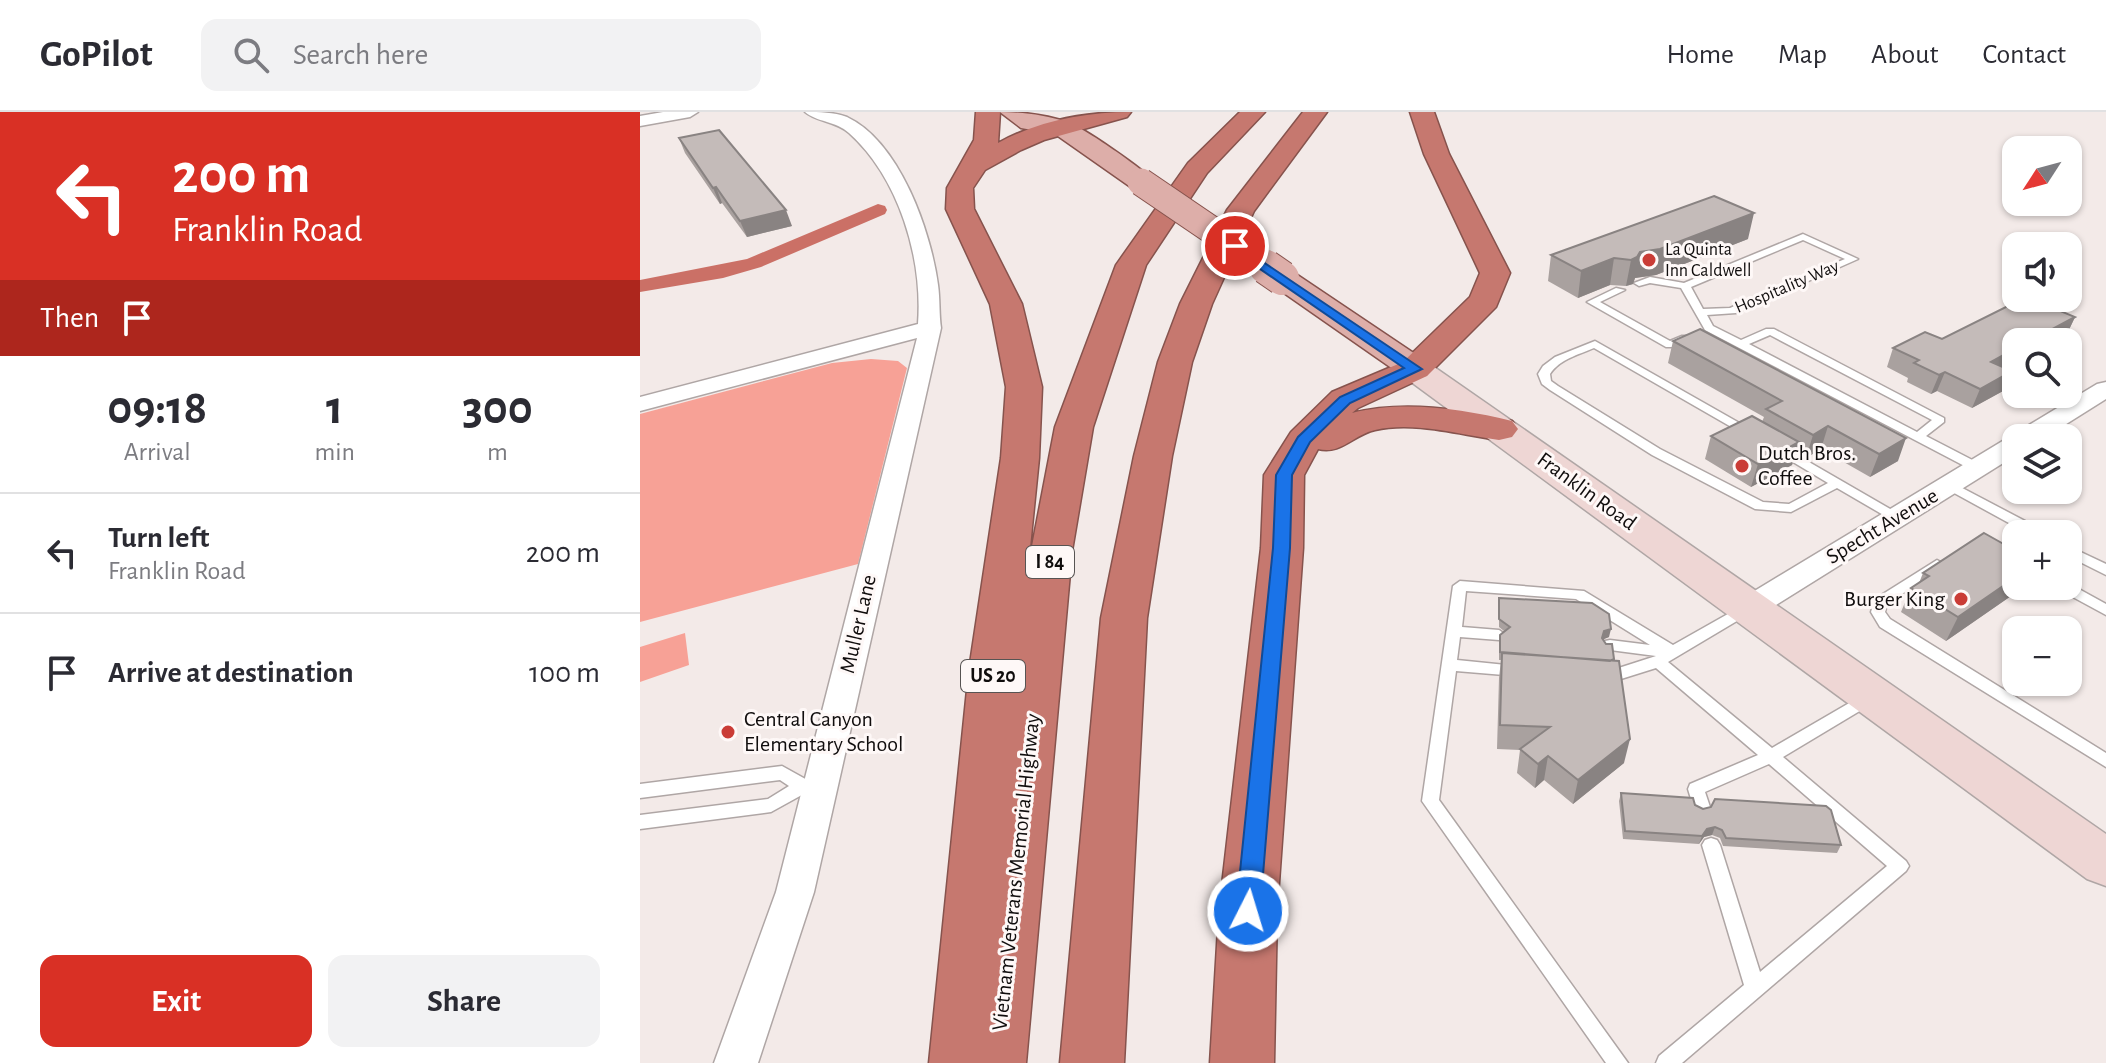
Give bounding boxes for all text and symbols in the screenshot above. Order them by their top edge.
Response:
search box [201,19,761,91]
icon: search [229,33,273,77]
text: GoPilot [40,36,153,74]
text: Search here [293,40,428,70]
text: Home [1667,41,1734,69]
text: Map [1778,41,1827,69]
text: About [1871,41,1939,69]
text: Contact [1983,41,2066,69]
north arrow [2002,136,2082,216]
map controls [2002,136,2082,696]
icon: left [40,144,144,248]
text: 200 m [172,147,310,203]
text: Franklin Road [172,212,363,248]
pin [1201,212,1269,280]
icon: arrive [1213,224,1257,268]
button: sound [2002,232,2082,312]
place label: La Quinta Inn Caldwell [1665,241,1752,280]
marker: La Quinta Inn Caldwell [1640,251,1658,269]
street label: Hospitality Way [1732,257,1842,317]
icon: arrive [115,296,159,340]
text: Then [40,303,99,333]
button: search [2002,328,2082,408]
text: 09:18 [107,385,207,433]
text: 1 [326,385,343,433]
text: 300 [462,385,533,433]
button: layers [2002,424,2082,504]
text: Arrival [124,439,191,465]
text: min [314,439,355,465]
text: m [487,439,508,465]
place label: Dutch Bros. Coffee [1758,442,1856,489]
street label: Franklin Road [1533,448,1641,534]
marker: Dutch Bros. Coffee [1733,457,1751,475]
street label: Specht Avenue [1822,484,1942,568]
button: + [2002,520,2082,600]
text: Turn left [108,523,209,553]
icon: left [40,531,84,575]
text: 200 m [526,538,600,568]
road number: I 84 [1026,546,1074,578]
text: Franklin Road [108,558,246,584]
street label: Muller Lane [836,573,880,675]
place label: Burger King [1844,588,1945,610]
marker: Burger King [1952,590,1970,608]
button: − [2002,616,2082,696]
icon: arrive [40,651,84,695]
text: Arrive at destination [108,658,354,688]
text: 100 m [529,658,600,688]
road number: US 20 [961,660,1025,692]
place label: Central Canyon Elementary School [744,708,904,755]
street label: Vietnam Veterans Memorial Highway [988,712,1044,1032]
marker: Central Canyon Elementary School [719,723,737,741]
position arrow [1206,869,1290,953]
button: Exit [40,955,312,1047]
button: Share [328,955,600,1047]

